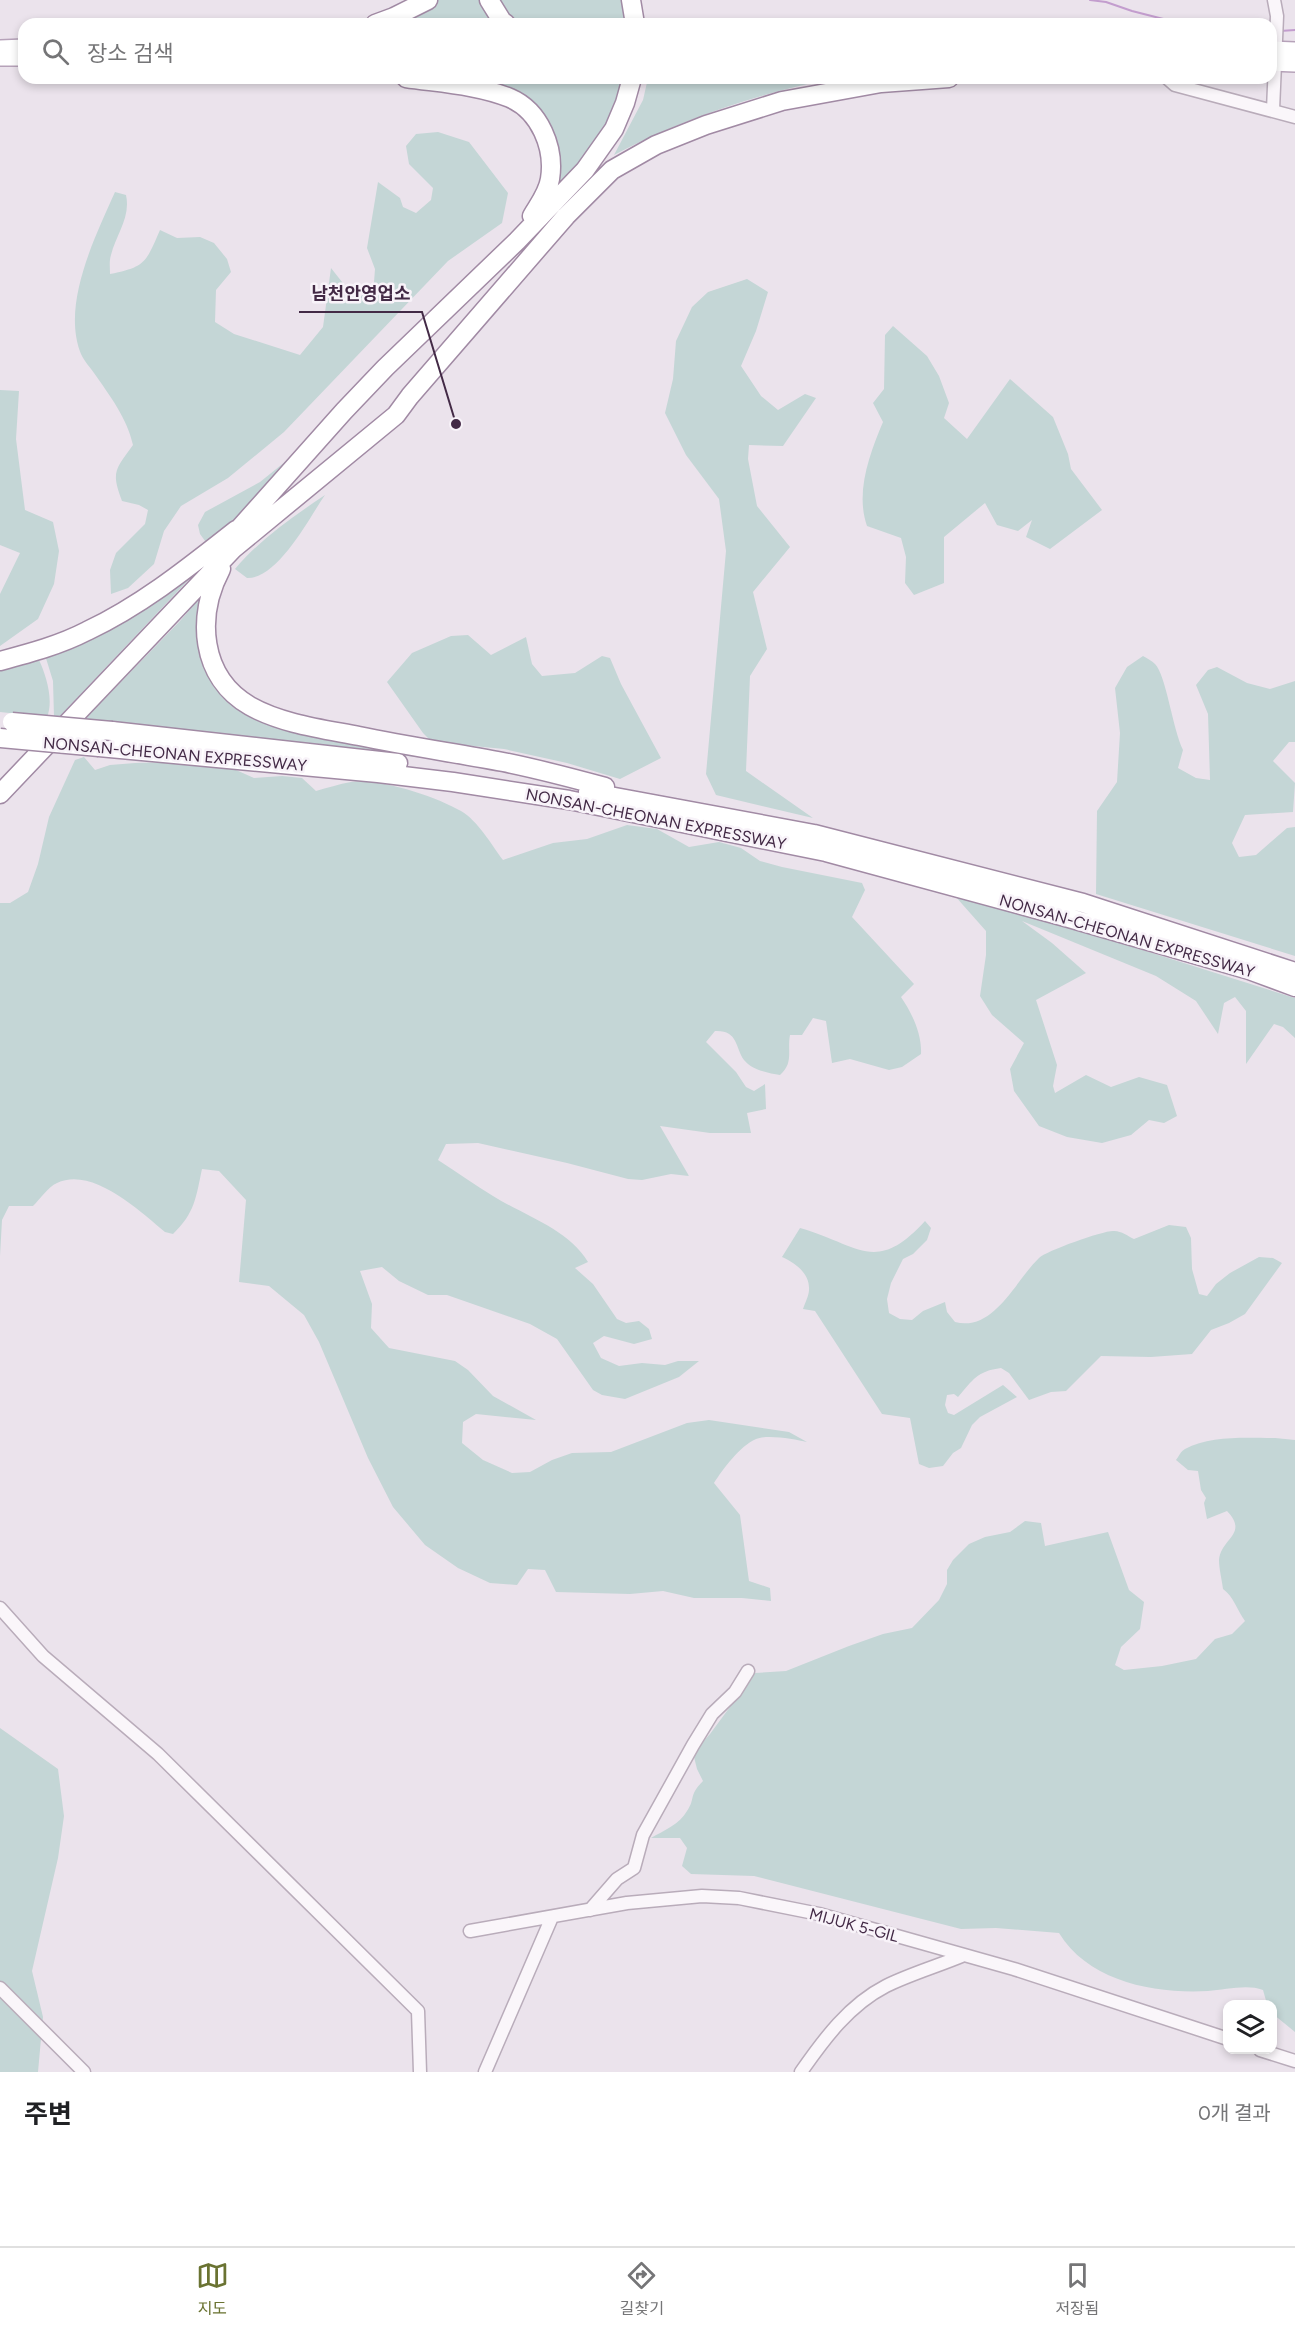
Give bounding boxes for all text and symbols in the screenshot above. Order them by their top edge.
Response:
search box [18,18,1277,84]
icon: search [39,35,72,68]
text: 장소 검색 [87,40,173,67]
callout: 남천안영업소 [299,276,422,312]
text: 남천안영업소 [311,283,411,305]
street label: NONSAN-CHEONAN EXPRESSWAY [42,733,308,775]
street label: NONSAN-CHEONAN EXPRESSWAY [524,784,788,854]
street label: NONSAN-CHEONAN EXPRESSWAY [997,890,1257,982]
street label: MIJUK 5-GIL [807,1904,901,1946]
map controls [1223,2000,1277,2054]
button: layers [1223,2000,1277,2054]
text: 주변 [24,2098,72,2130]
text: 0개 결과 [1198,2101,1271,2125]
tab: 지도 [196,2259,229,2319]
tab: 길찾기 [620,2259,664,2319]
tab: 저장됨 [1055,2259,1099,2319]

